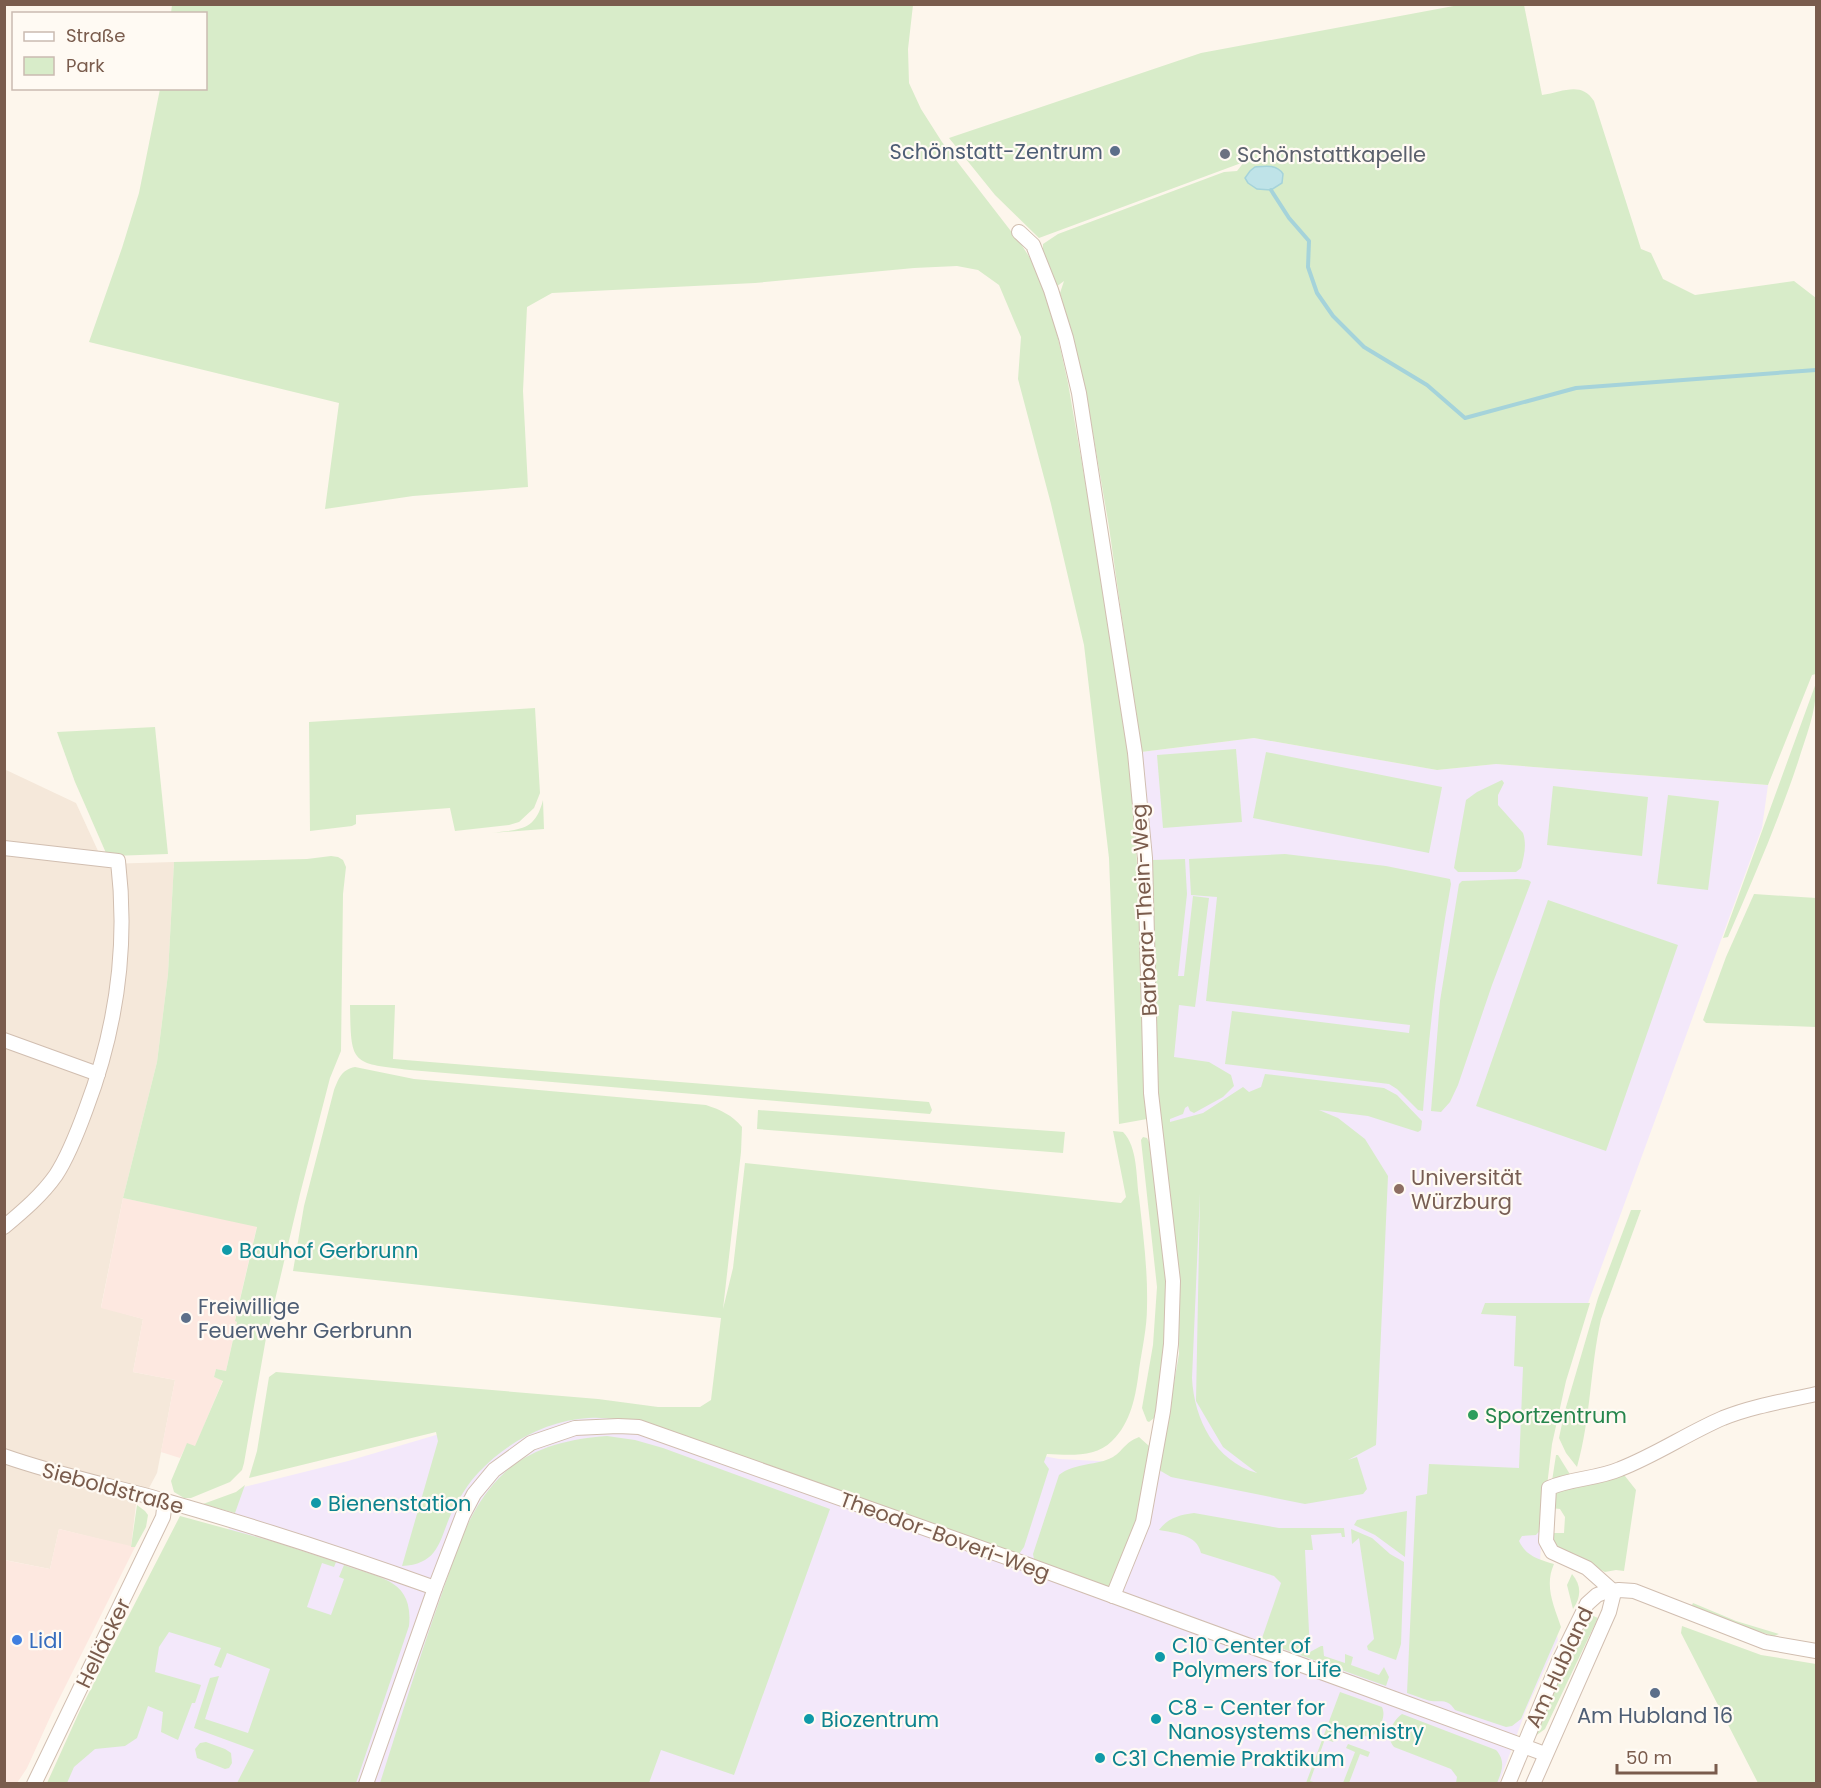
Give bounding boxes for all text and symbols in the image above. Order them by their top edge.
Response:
legend [12,12,207,90]
text: Straße [66,23,125,48]
text: Park [66,53,105,78]
place label: Schönstatt-Zentrum [890,137,1103,166]
place label: Schönstattkapelle [1237,140,1426,169]
marker: Schönstatt-Zentrum [1108,144,1122,158]
marker: Schönstattkapelle [1218,147,1232,161]
street label: Barbara-Thein-Weg [1124,803,1164,1017]
place label: Universität Würzburg [1411,1163,1522,1216]
marker: Universität Würzburg [1392,1182,1406,1196]
place label: Bauhof Gerbrunn [239,1236,418,1265]
marker: Bauhof Gerbrunn [220,1243,234,1257]
place label: Freiwillige Feuerwehr Gerbrunn [198,1292,413,1345]
marker: Freiwillige Feuerwehr Gerbrunn [179,1311,193,1325]
place label: Sportzentrum [1485,1401,1627,1430]
marker: Sportzentrum [1466,1408,1480,1422]
street label: Sieboldstraße [39,1455,187,1521]
street label: Theodor-Boveri-Weg [836,1484,1054,1588]
place label: Bienenstation [328,1489,471,1518]
marker: Bienenstation [309,1496,323,1510]
street label: Helläcker [69,1593,137,1693]
street label: Am Hubland [1518,1602,1600,1732]
place label: Lidl [29,1626,63,1655]
place label: C10 Center of Polymers for Life [1172,1631,1342,1684]
marker: Lidl [10,1633,24,1647]
marker: C10 Center of Polymers for Life [1153,1650,1167,1664]
marker: Am Hubland 16 [1648,1686,1662,1700]
place label: C8 - Center for Nanosystems Chemistry [1168,1693,1424,1746]
place label: Am Hubland 16 [1577,1701,1733,1730]
place label: Biozentrum [821,1705,939,1734]
marker: Biozentrum [802,1712,816,1726]
marker: C8 - Center for Nanosystems Chemistry [1149,1712,1163,1726]
scale bar [1617,1737,1716,1775]
place label: C31 Chemie Praktikum [1112,1744,1345,1773]
text: 50 m [1626,1745,1672,1770]
marker: C31 Chemie Praktikum [1093,1751,1107,1765]

